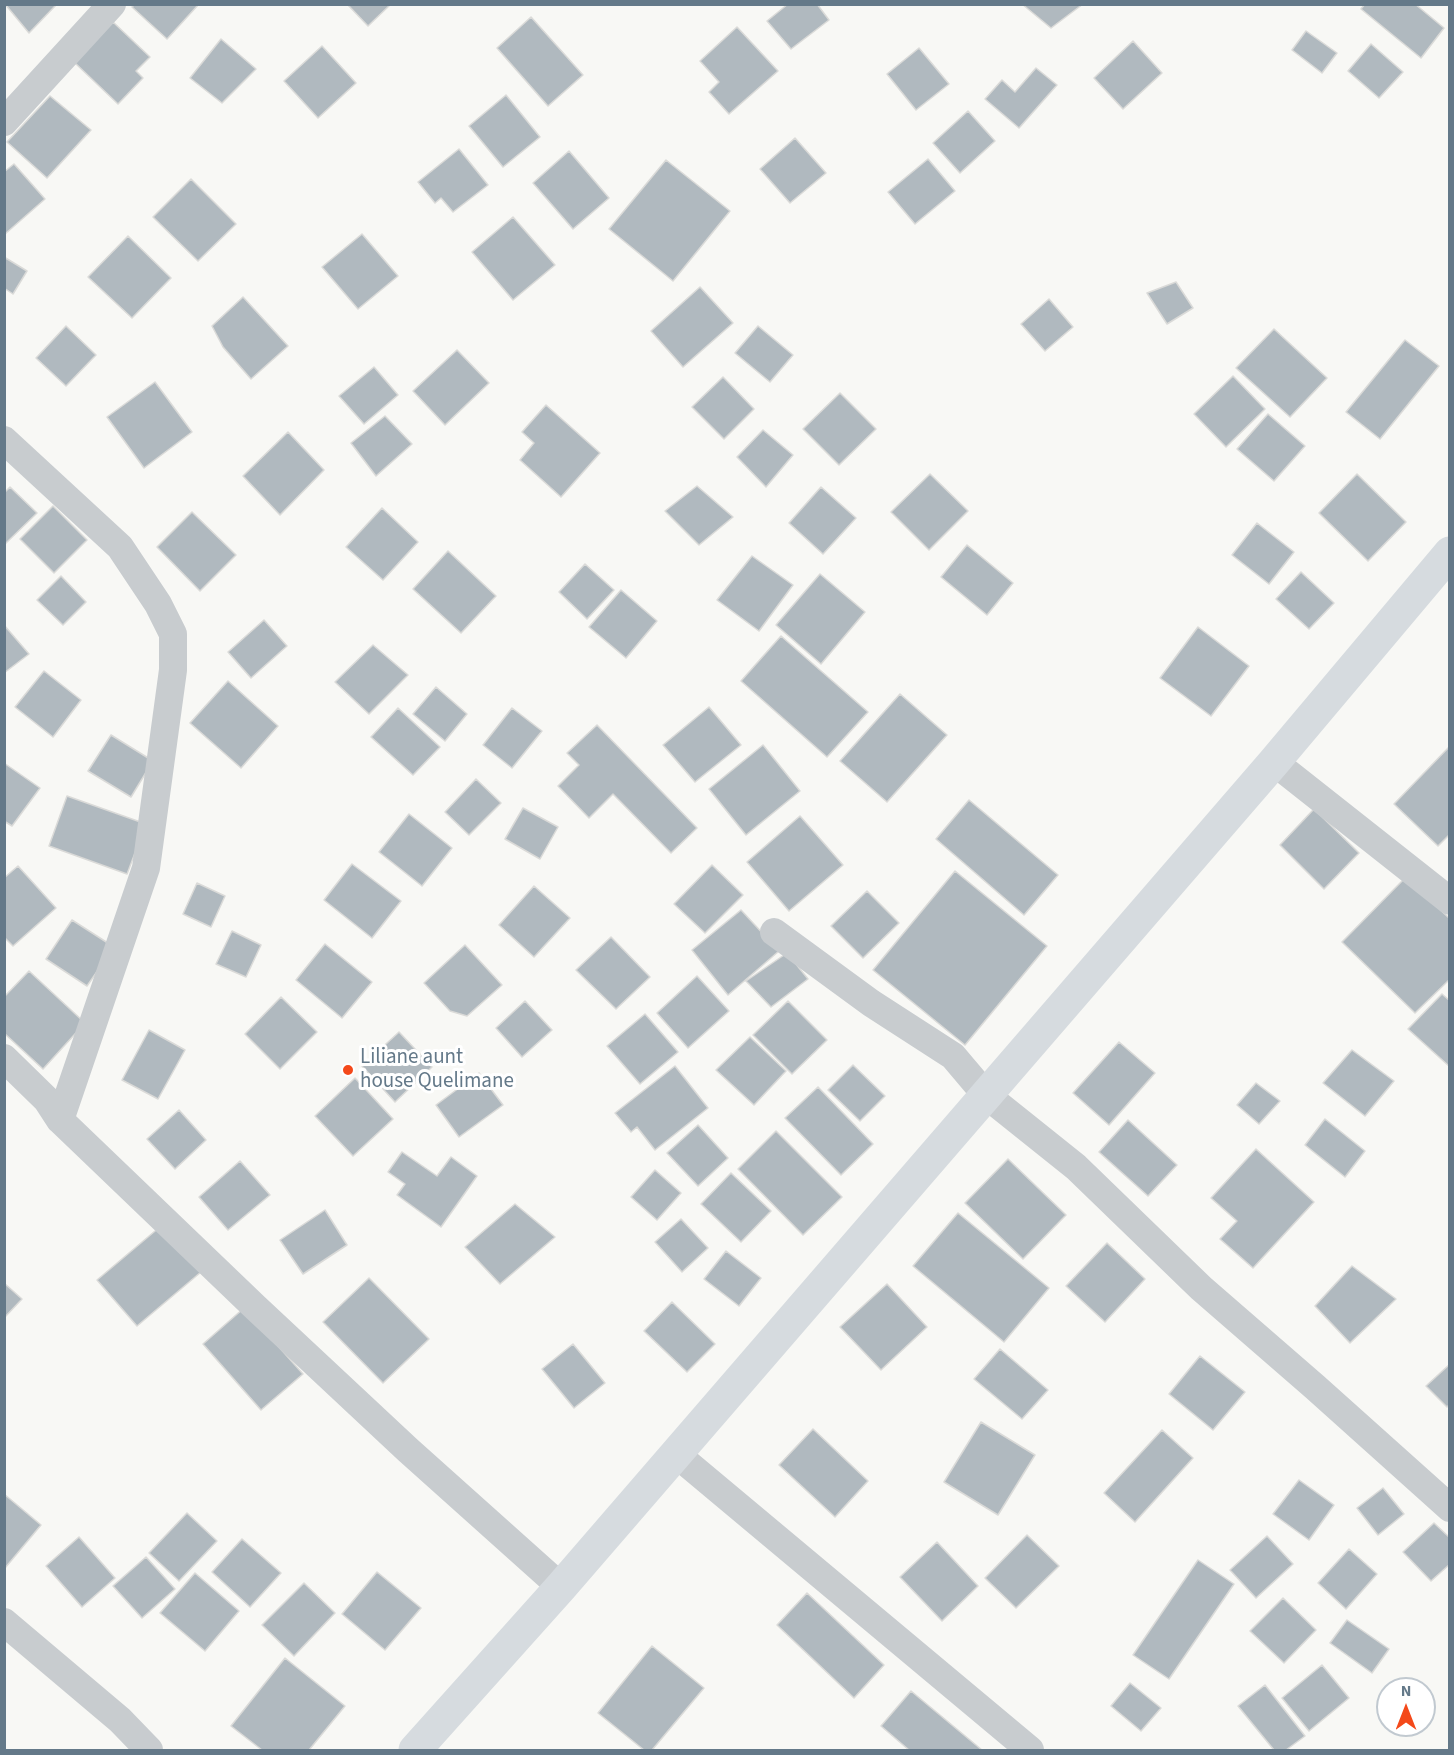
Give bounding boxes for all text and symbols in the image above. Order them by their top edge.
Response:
place label: Liliane aunt house Quelimane [360,1045,514,1095]
marker: Liliane aunt house Quelimane [341,1063,355,1077]
north arrow [1376,1677,1436,1737]
text: N [1401,1680,1411,1702]

